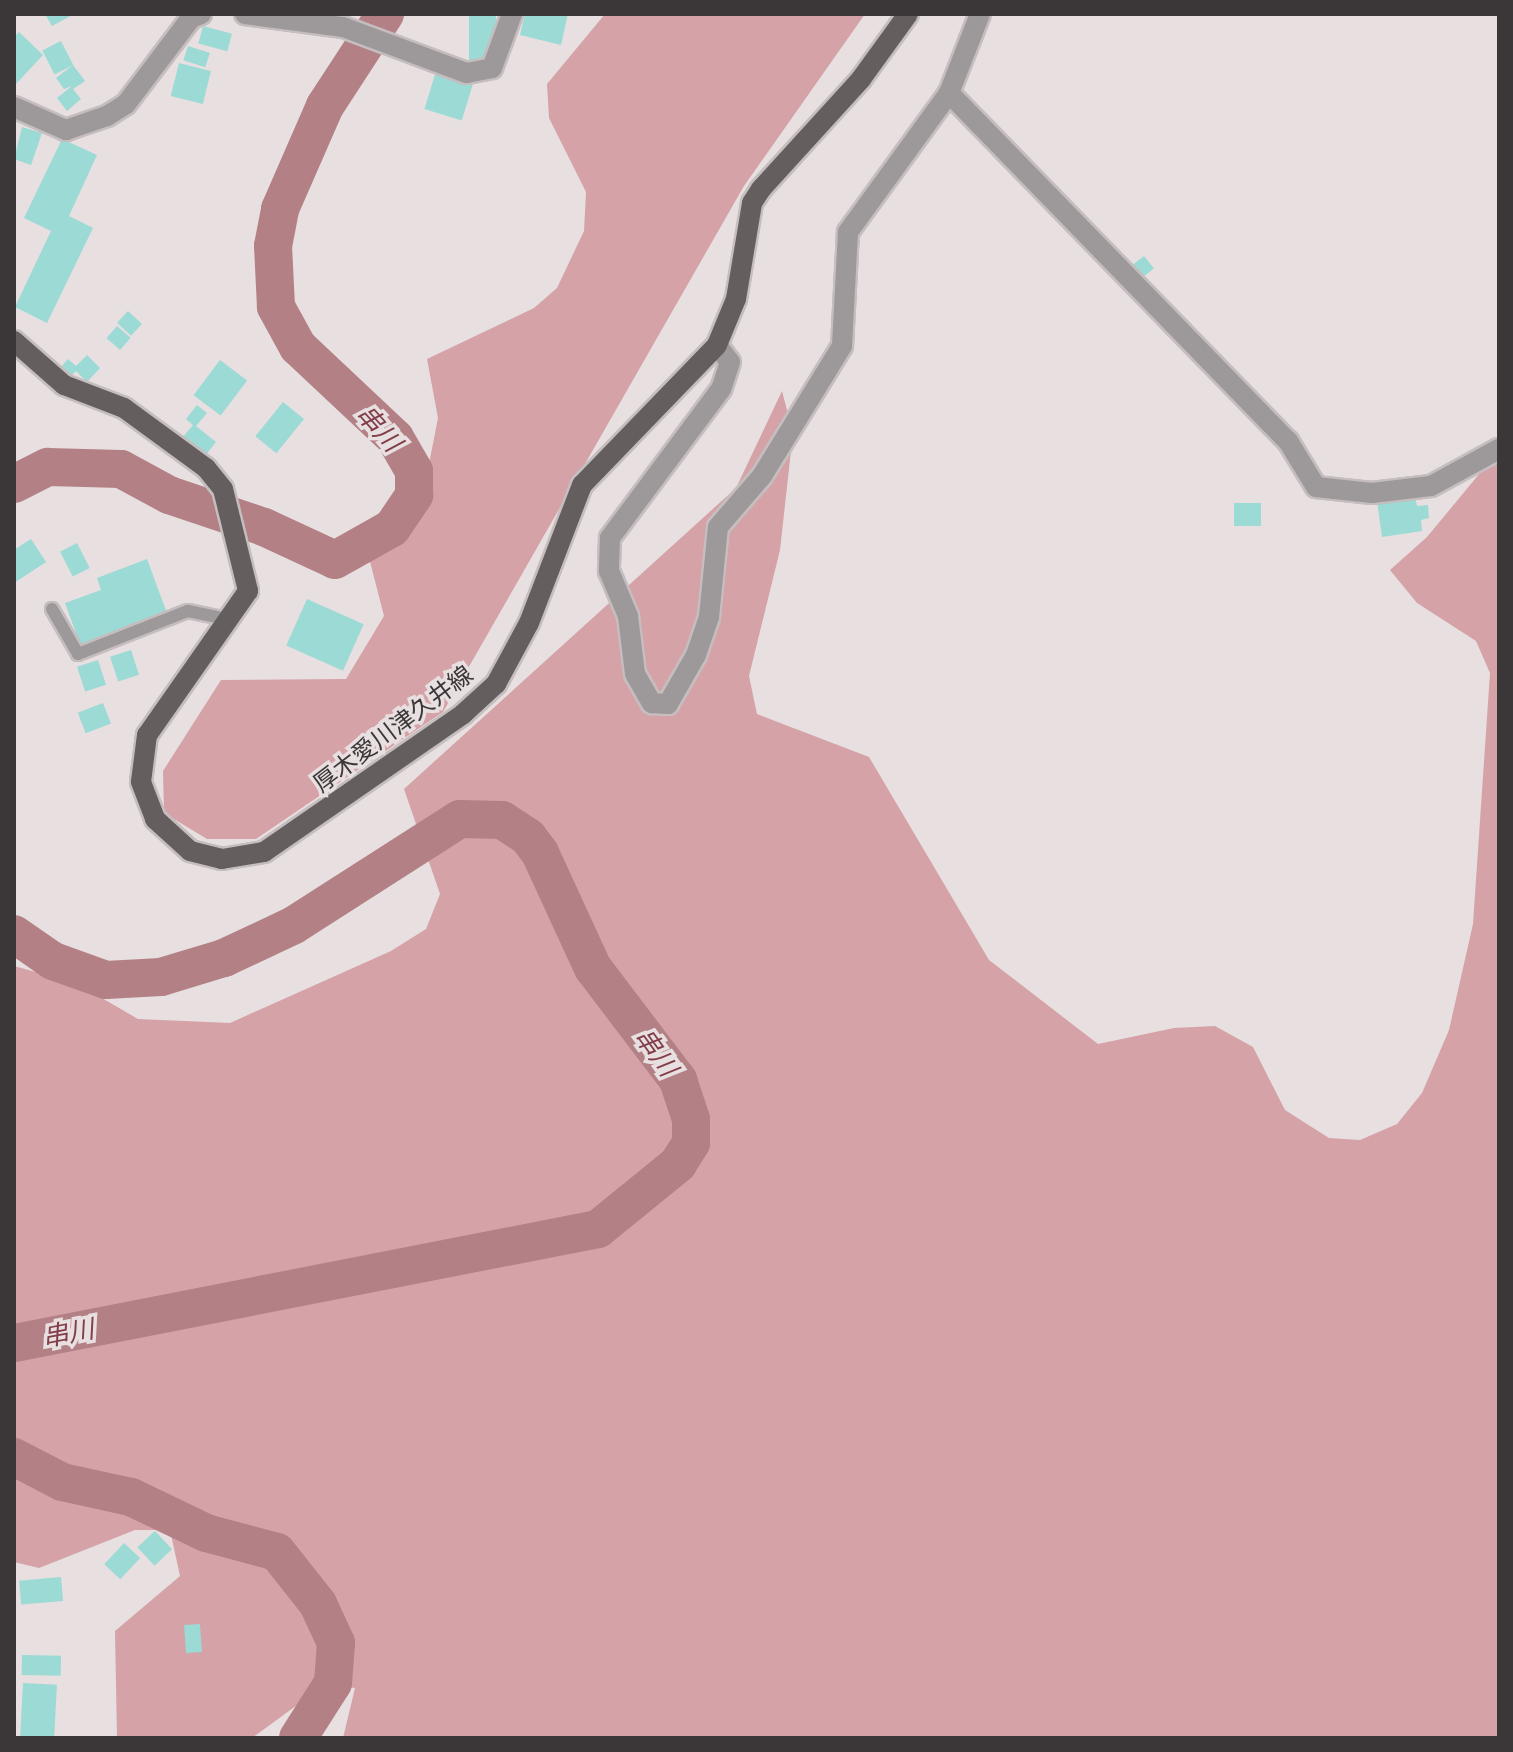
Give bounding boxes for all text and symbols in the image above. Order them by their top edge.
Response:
water label: 串川 [350,398,408,458]
street label: 厚木愛川津久井線 [308,660,478,798]
water label: 串川 [628,1022,684,1082]
water label: 串川 [40,1313,96,1353]

